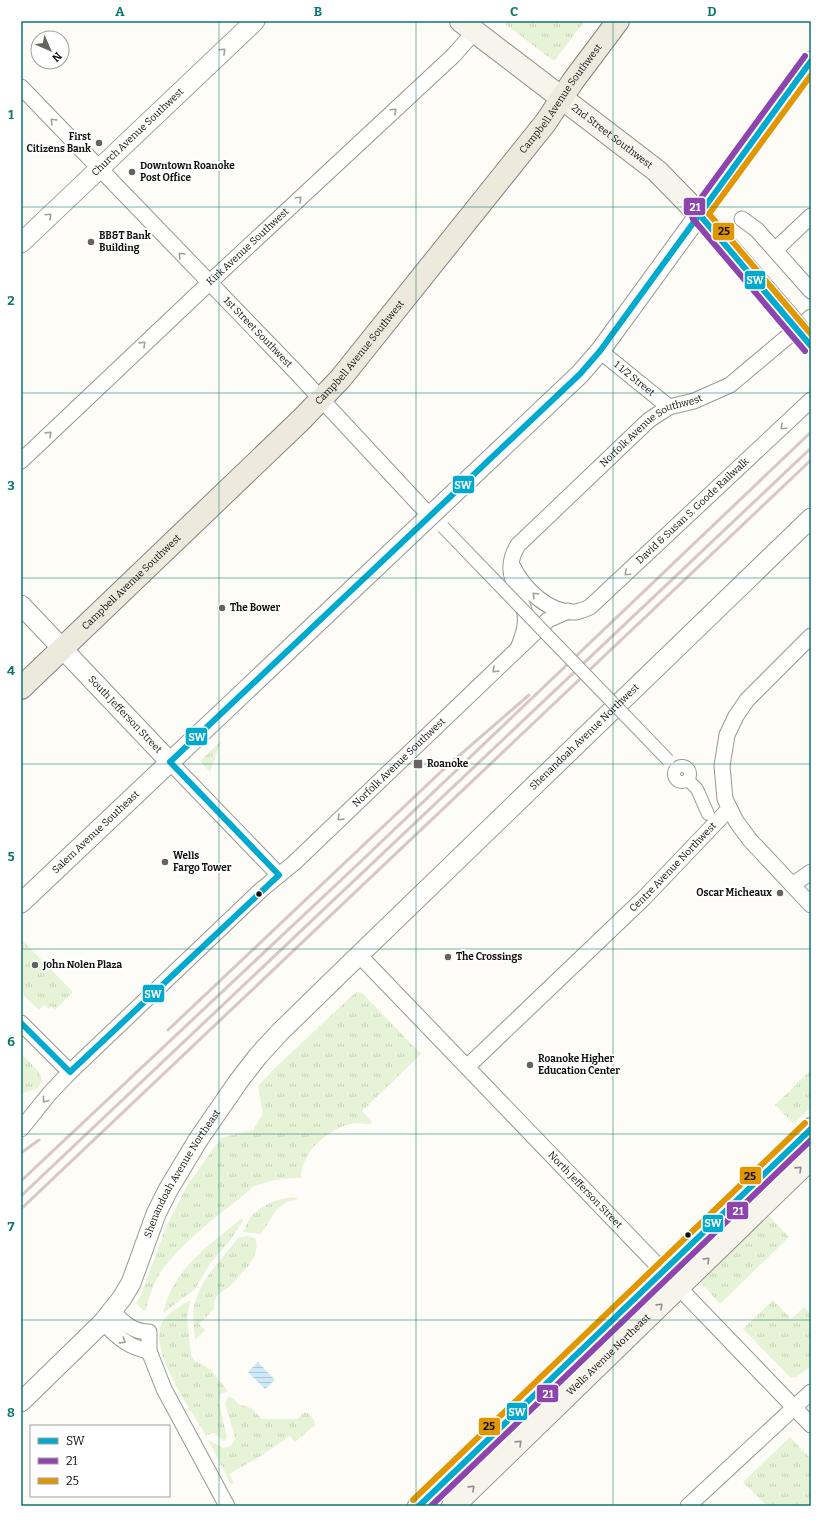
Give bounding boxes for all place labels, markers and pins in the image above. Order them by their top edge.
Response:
place label: First Citizens Bank [27,131,91,155]
marker: First Citizens Bank [94,138,104,148]
place label: Downtown Roanoke Post Office [140,160,235,184]
marker: Downtown Roanoke Post Office [127,167,137,177]
place label: BB&T Bank Building [99,230,151,254]
marker: BB&T Bank Building [86,237,96,247]
place label: The Bower [230,602,280,614]
marker: The Bower [217,603,227,613]
marker: Roanoke [412,758,424,770]
place label: Roanoke [427,758,469,770]
place label: Wells Fargo Tower [173,850,232,874]
marker: Wells Fargo Tower [160,857,170,867]
place label: Oscar Micheaux [696,887,772,899]
marker: Oscar Micheaux [775,888,785,898]
unlabelled marker [254,889,264,899]
place label: The Crossings [456,951,522,963]
marker: The Crossings [443,952,453,962]
place label: John Nolen Plaza [42,959,123,971]
marker: John Nolen Plaza [30,960,40,970]
place label: Roanoke Higher Education Center [538,1053,620,1077]
marker: Roanoke Higher Education Center [525,1060,535,1070]
unlabelled marker [683,1230,693,1240]

